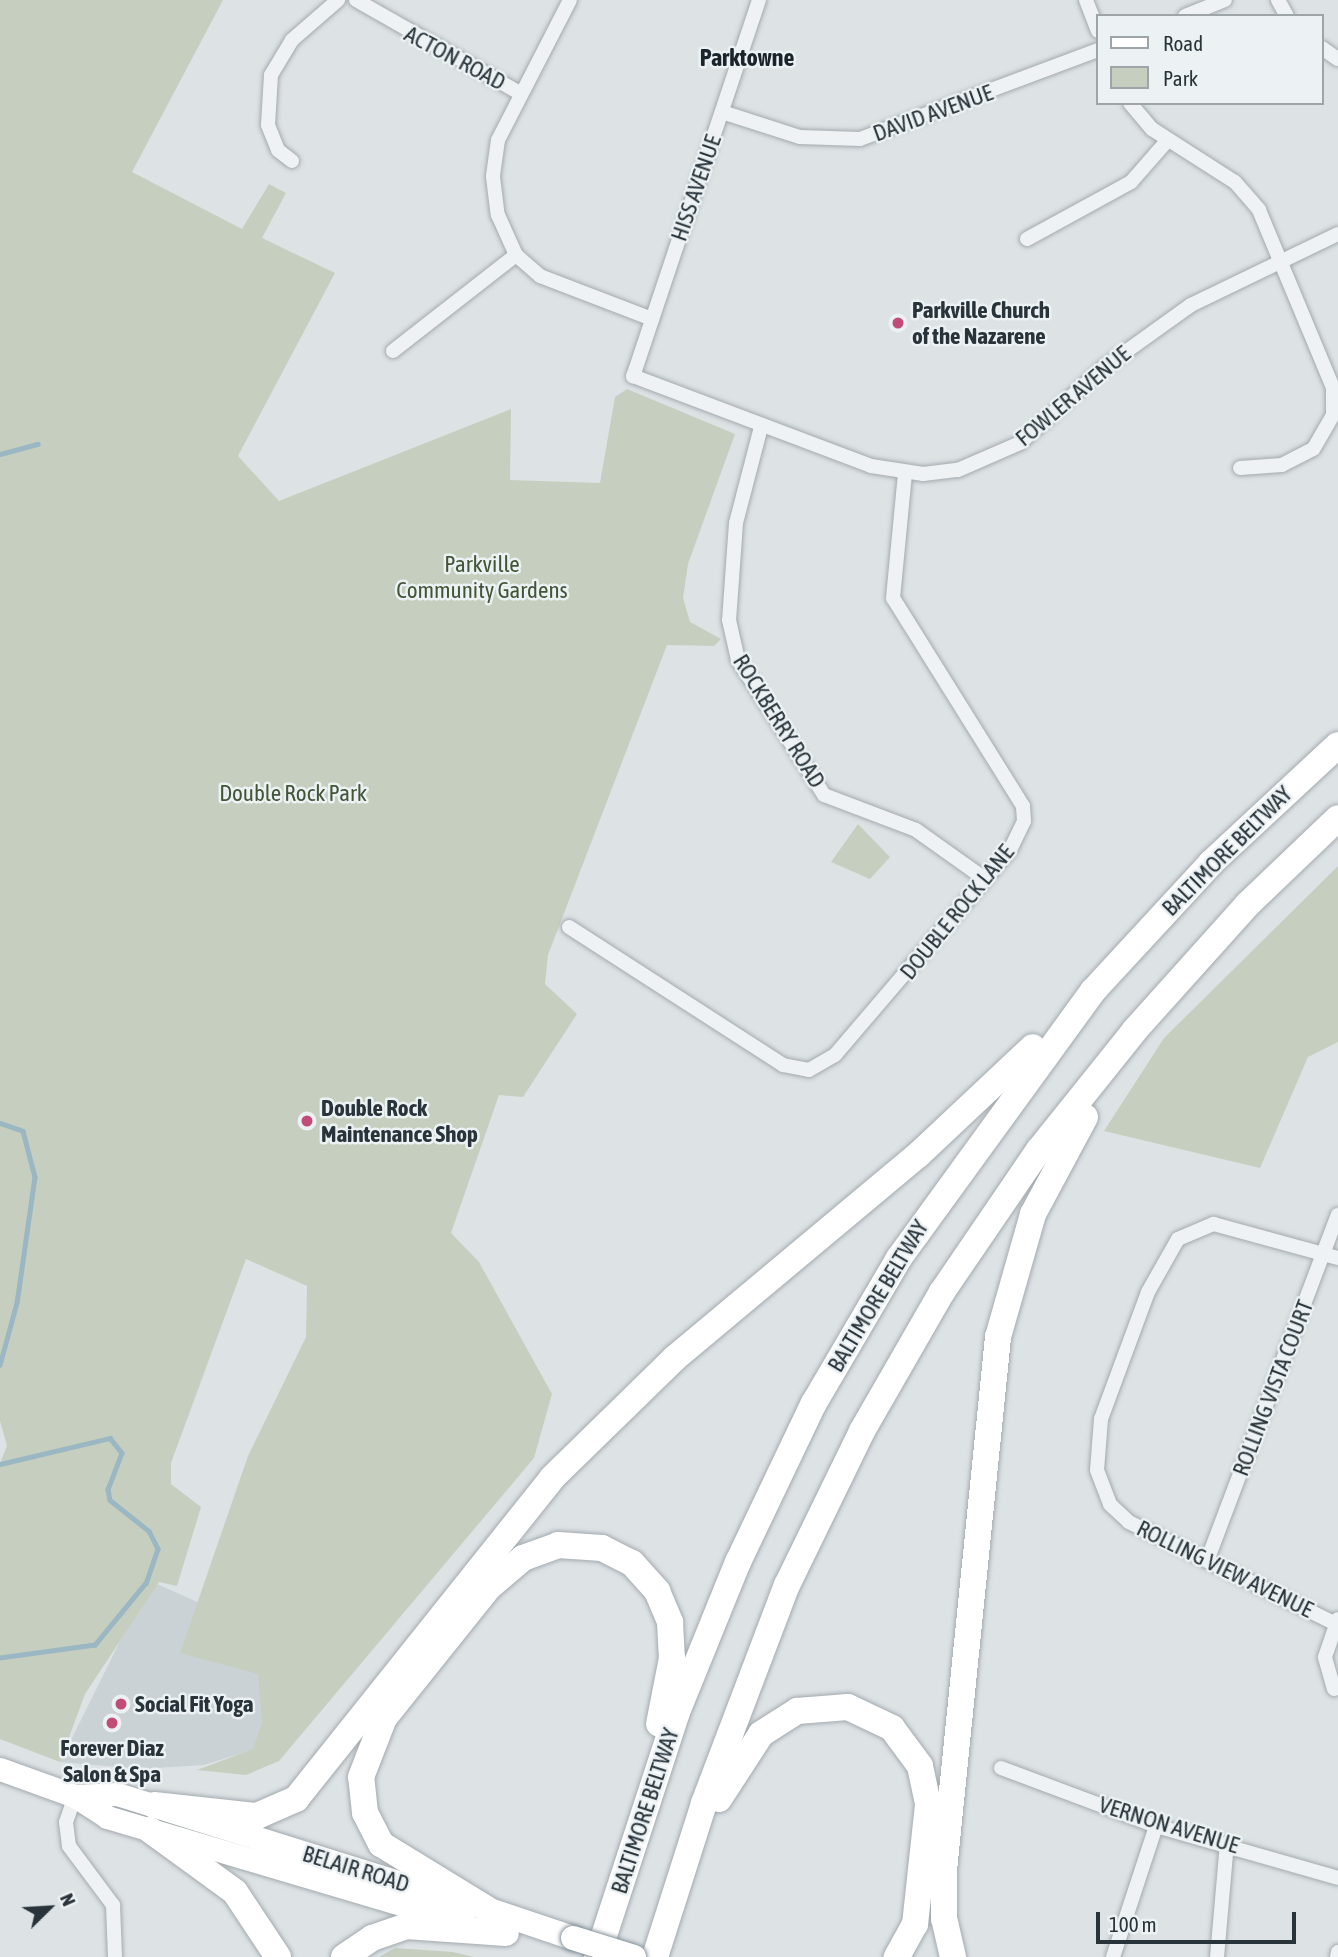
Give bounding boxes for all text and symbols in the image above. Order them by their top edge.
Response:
legend [1096,14,1324,105]
street label: ACTON ROAD [400,20,510,96]
text: Road [1163,31,1203,55]
district label: Parktowne [700,44,794,72]
text: Park [1163,66,1198,90]
street label: DAVID AVENUE [869,79,997,147]
street label: HISS AVENUE [665,131,727,245]
place label: Parkville Church of the Nazarene [912,296,1050,350]
marker: Parkville Church of the Nazarene [890,315,906,331]
street label: FOWLER AVENUE [1010,340,1136,452]
park label: Parkville Community Gardens [396,550,568,604]
street label: ROCKBERRY ROAD [727,649,831,793]
park label: Double Rock Park [219,779,367,807]
street label: BALTIMORE BELTWAY [1156,780,1298,922]
street label: DOUBLE ROCK LANE [894,839,1020,985]
place label: Double Rock Maintenance Shop [321,1094,478,1148]
marker: Double Rock Maintenance Shop [299,1113,315,1129]
street label: BALTIMORE BELTWAY [822,1215,934,1377]
street label: ROLLING VISTA COURT [1227,1296,1319,1480]
street label: ROLLING VIEW AVENUE [1132,1514,1318,1624]
place label: Social Fit Yoga [135,1690,253,1718]
marker: Social Fit Yoga [113,1696,129,1712]
marker: Forever Diaz Salon & Spa [104,1715,120,1731]
street label: BALTIMORE BELTWAY [605,1725,685,1897]
place label: Forever Diaz Salon & Spa [60,1734,164,1788]
street label: VERNON AVENUE [1096,1791,1242,1859]
street label: BELAIR ROAD [299,1840,413,1898]
north arrow [14,1873,84,1943]
text: N [56,1890,81,1909]
scale bar [1100,1898,1300,1942]
text: 100 m [1109,1912,1157,1936]

